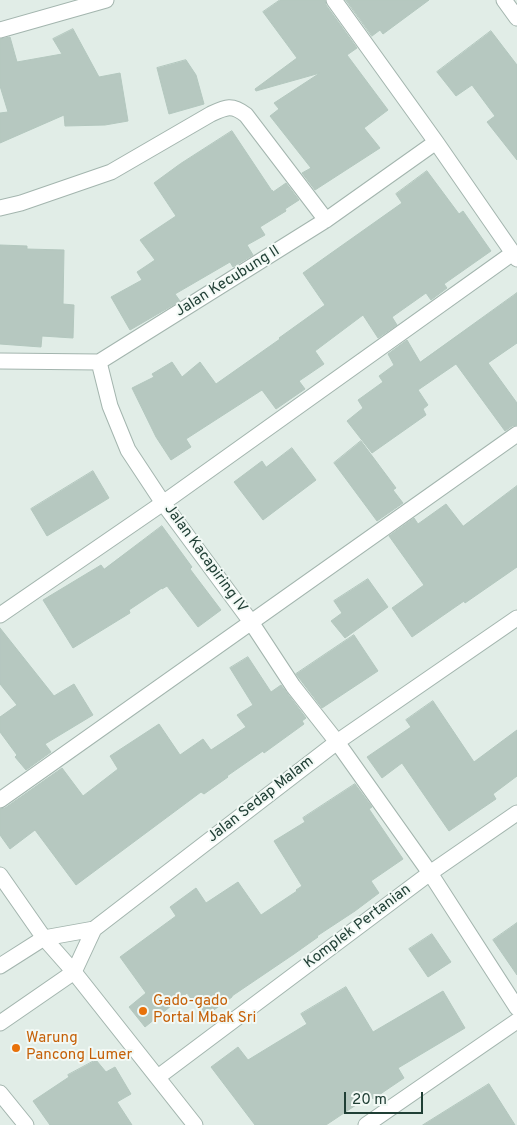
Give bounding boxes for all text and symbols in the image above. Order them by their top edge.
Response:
street label: Jalan Kecubung II [172,243,284,321]
street label: Jalan Kacapiring IV [160,501,250,617]
street label: Jalan Sedap Malam [204,753,318,847]
street label: Komplek Pertanian [301,881,415,973]
place label: Gado-gado Portal Mbak Sri [153,993,256,1028]
marker: Gado-gado Portal Mbak Sri [137,1005,149,1017]
place label: Warung Pancong Lumer [26,1030,132,1065]
marker: Warung Pancong Lumer [10,1042,22,1054]
scale bar [347,1082,426,1114]
text: 20 m [352,1091,387,1110]

